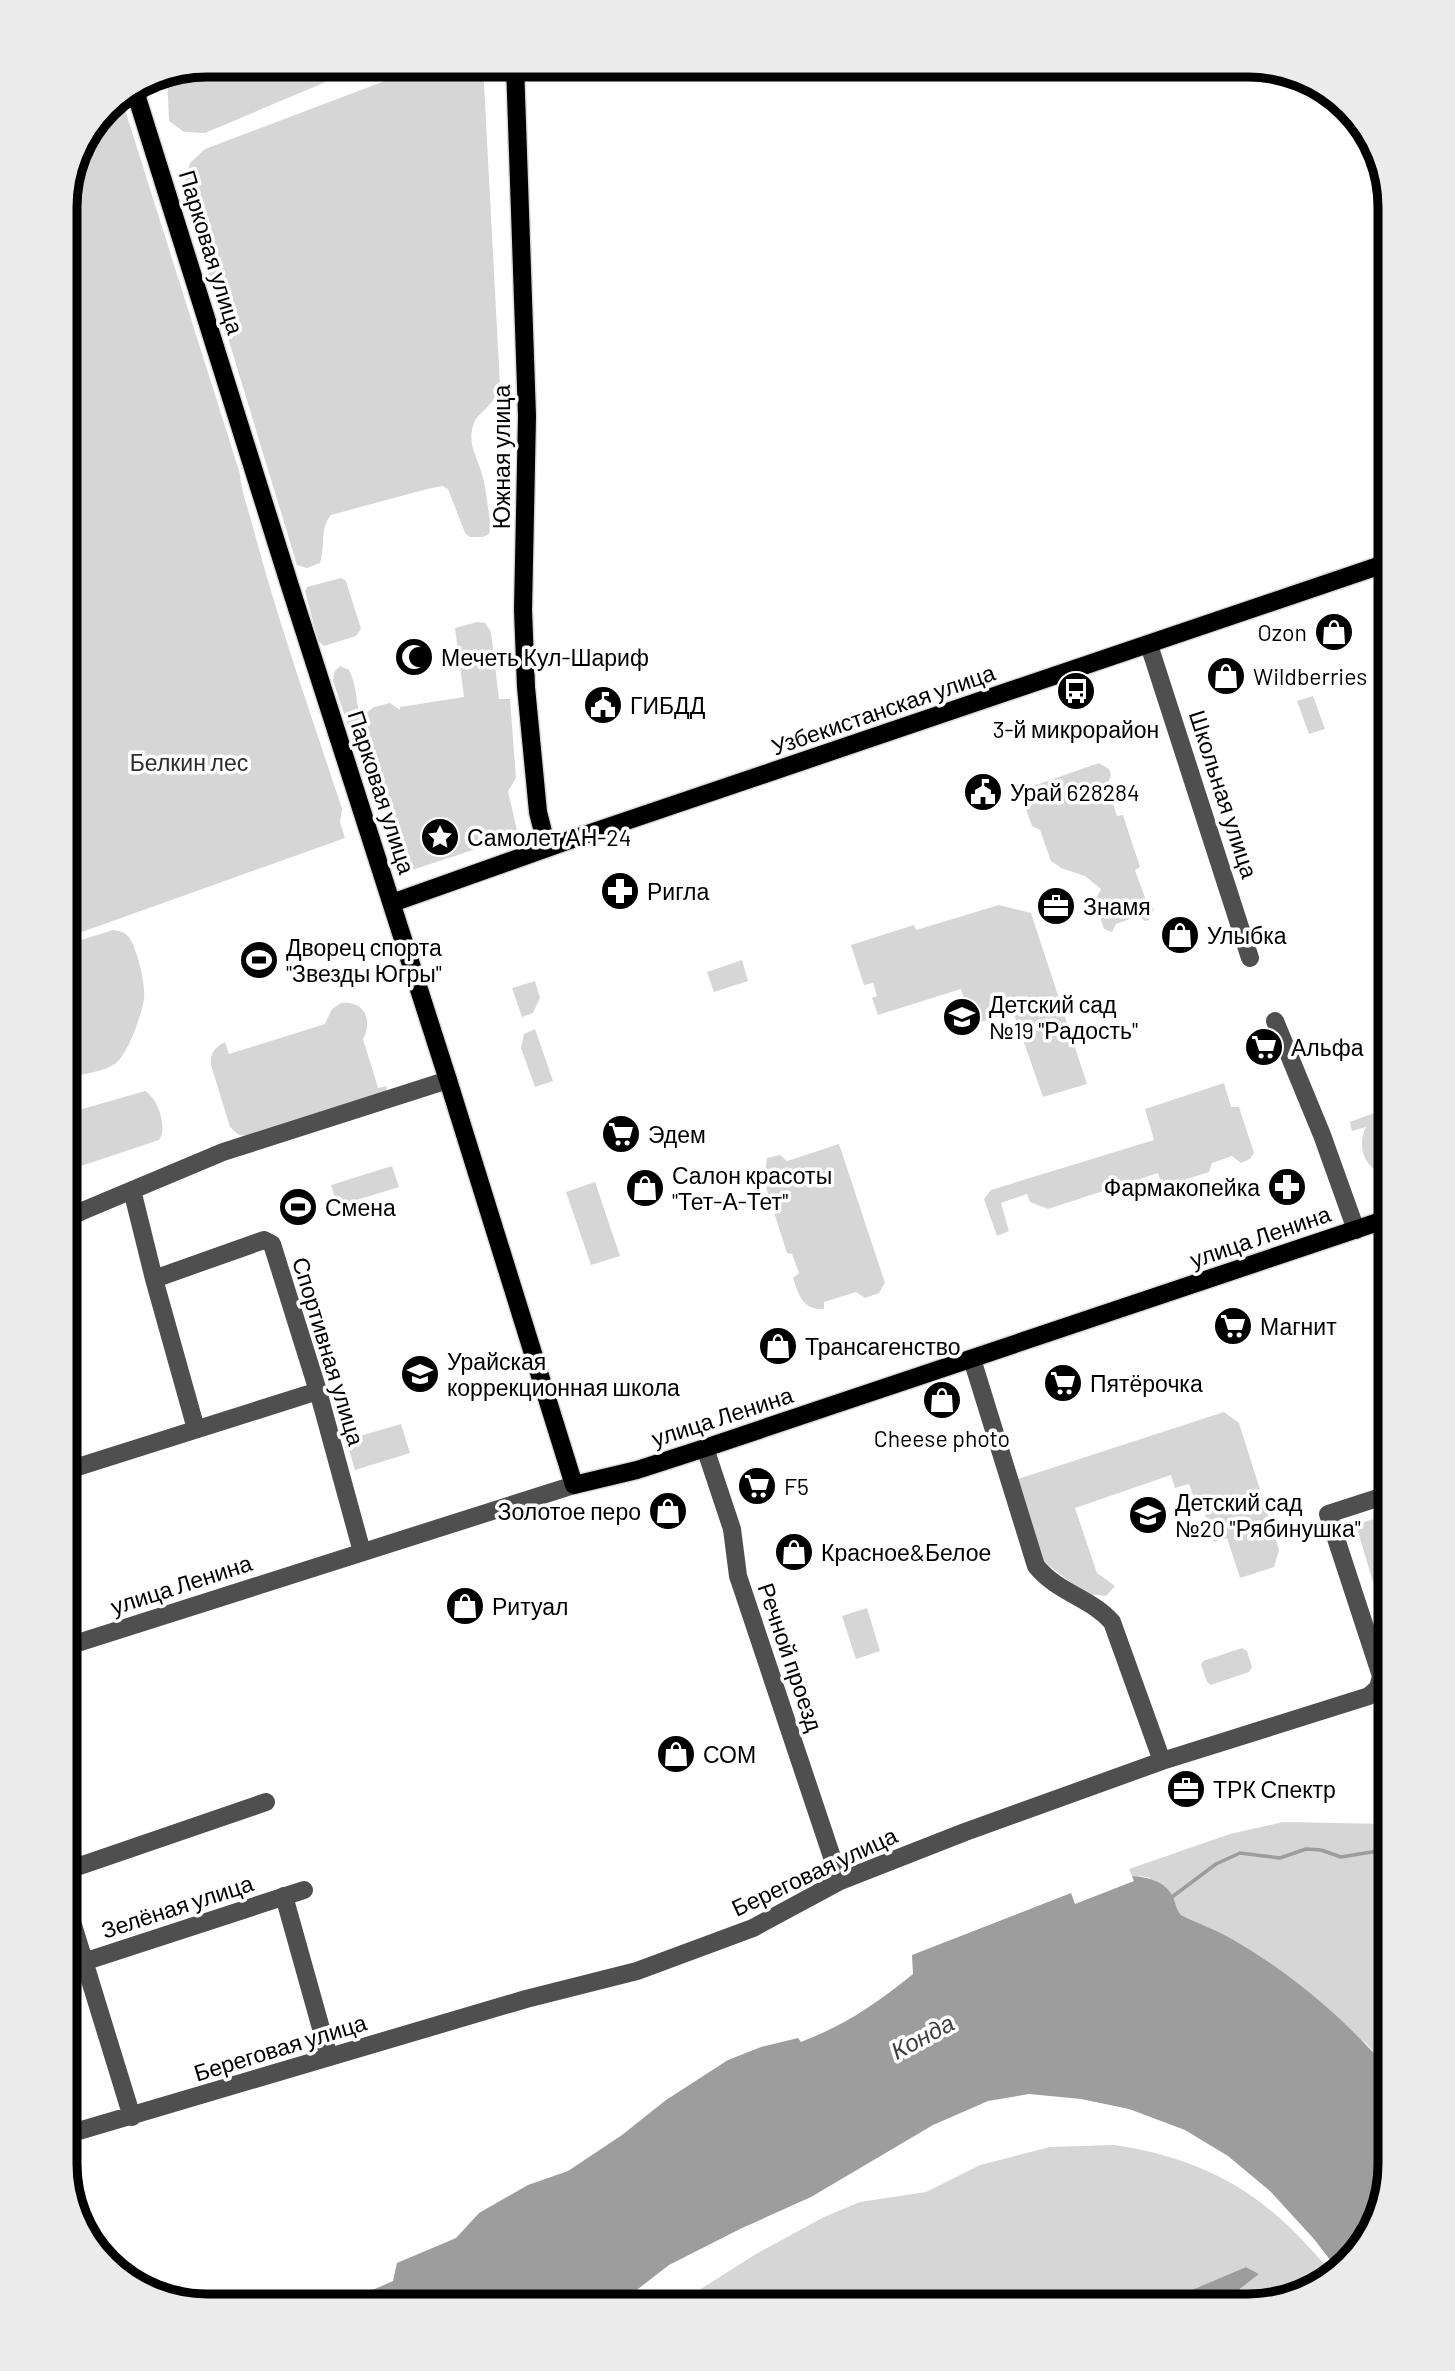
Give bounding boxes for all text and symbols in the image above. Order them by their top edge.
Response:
street label: Парковая улица [174,166,250,338]
street label: Южная улица [487,385,515,529]
shop icon: Ozon [1313,611,1355,653]
place label: Ozon [1258,618,1307,646]
mosque icon: Мечеть Кул-Шариф [393,636,435,678]
place label: Мечеть Кул-Шариф [441,643,649,671]
shop icon: Wildberries [1205,655,1247,697]
street label: Узбекистанская улица [768,658,999,760]
place label: Wildberries [1253,662,1367,690]
bus stop icon: 3-й микрорайон [1055,670,1097,712]
public building icon: ГИБДД [582,684,624,726]
place label: ГИБДД [630,691,706,719]
street label: Парковая улица [342,707,422,877]
street label: Школьная улица [1184,707,1264,882]
place label: 3-й микрорайон [993,715,1159,743]
park label: Белкин лес [130,748,248,776]
public building icon: Урай 628284 [962,771,1004,813]
place label: Урай 628284 [1010,778,1140,806]
place icon: Самолет АН-24 [419,816,461,858]
place label: Самолет АН-24 [467,823,631,851]
pharmacy icon: Ригла [599,870,641,912]
place label: Ригла [647,877,709,905]
office icon: Знамя [1035,885,1077,927]
place label: Знамя [1083,892,1151,920]
shop icon: Улыбка [1159,914,1201,956]
place label: Улыбка [1207,921,1287,949]
place label: Дворец спорта "Звезды Югры" [286,933,442,987]
sports icon: Дворец спорта "Звезды Югры" [238,939,280,981]
place label: Детский сад №19 "Радость" [989,990,1138,1044]
school or university icon: Детский сад №19 "Радость" [941,996,983,1038]
supermarket icon: Альфа [1243,1026,1285,1068]
place label: Альфа [1291,1033,1364,1061]
supermarket icon: Эдем [600,1113,642,1155]
place label: Эдем [648,1120,706,1148]
place label: Салон красоты "Тет-А-Тет" [672,1161,832,1215]
pharmacy icon: Фармакопейка [1266,1166,1308,1208]
shop icon: Салон красоты "Тет-А-Тет" [624,1167,666,1209]
place label: Фармакопейка [1104,1173,1260,1201]
sports icon: Смена [277,1186,319,1228]
place label: Смена [325,1193,396,1221]
street label: улица Ленина [1186,1199,1334,1273]
street label: Спортивная улица [287,1253,371,1449]
supermarket icon: Магнит [1212,1305,1254,1347]
place label: Магнит [1260,1312,1337,1340]
shop icon: Трансагенство [757,1325,799,1367]
place label: Трансагенство [805,1332,961,1360]
place label: Урайская коррекционная школа [447,1347,680,1401]
school or university icon: Урайская коррекционная школа [399,1353,441,1395]
supermarket icon: Пятёрочка [1042,1362,1084,1404]
place label: Пятёрочка [1090,1369,1203,1397]
shop icon: Cheese photo [921,1379,963,1421]
street label: улица Ленина [648,1380,796,1452]
place label: Cheese photo [874,1424,1010,1452]
supermarket icon: F5 [736,1465,778,1507]
place label: F5 [784,1472,809,1500]
place label: Детский сад №20 "Рябинушка" [1175,1488,1361,1542]
shop icon: Золотое перо [647,1490,689,1532]
school or university icon: Детский сад №20 "Рябинушка" [1127,1494,1169,1536]
place label: Золотое перо [498,1497,641,1525]
shop icon: Красное&Белое [773,1531,815,1573]
place label: Красное&Белое [821,1538,991,1566]
street label: улица Ленина [107,1548,255,1620]
street label: Речной проезд [753,1579,830,1735]
shop icon: Ритуал [444,1585,486,1627]
place label: Ритуал [492,1592,568,1620]
shop icon: СОМ [655,1733,697,1775]
place label: СОМ [703,1740,756,1768]
office icon: ТРК Спектр [1165,1768,1207,1810]
place label: ТРК Спектр [1213,1775,1336,1803]
street label: Береговая улица [727,1820,901,1922]
street label: Зелёная улица [98,1868,257,1944]
street label: Береговая улица [190,2007,370,2087]
water label: Конда [885,2007,959,2065]

